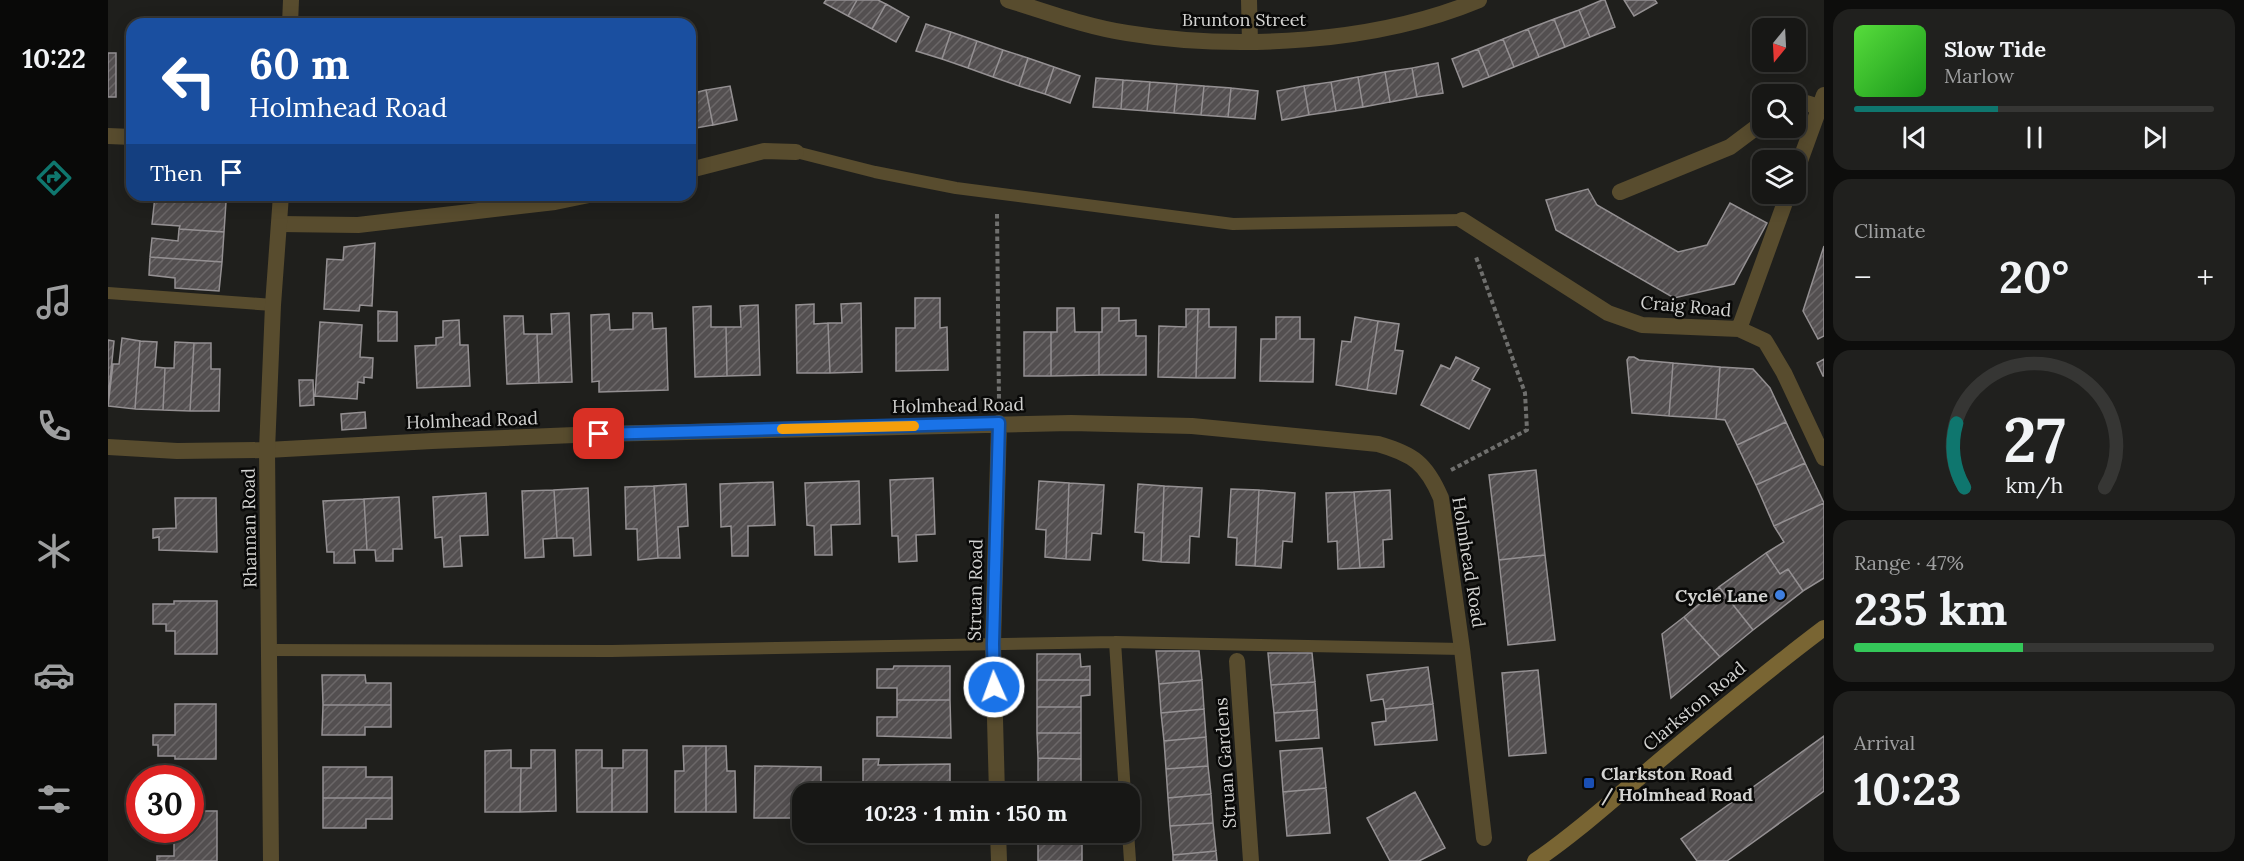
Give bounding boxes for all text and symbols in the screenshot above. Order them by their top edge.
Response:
street label: Brunton Street [1182,8,1306,31]
north arrow [1752,18,1806,72]
map controls [1752,18,1806,204]
text: Slow Tide [1944,35,2046,63]
text: 60 m [249,37,350,91]
text: 10:22 [22,41,86,75]
icon: left [150,42,228,120]
text: Marlow [1944,63,2014,88]
button: search [1752,84,1806,138]
text: Holmhead Road [249,90,447,124]
icon: previous [1898,121,1931,154]
icon: pause [2018,121,2051,154]
icon: next [2138,121,2171,154]
button: layers [1752,150,1806,204]
icon: arrive [215,156,248,189]
icon: directions [33,157,75,199]
text: Then [150,159,203,187]
text: Climate [1854,218,1926,243]
text: 20° [1999,248,2069,305]
text: − [1854,256,1872,298]
text: + [2196,256,2214,298]
icon: music [33,281,75,323]
street label: Craig Road [1640,291,1733,321]
street label: Holmhead Road [892,392,1025,418]
text: 27 [2003,399,2065,479]
icon: phone [33,405,75,447]
street label: Holmhead Road [406,406,539,434]
pin [573,408,624,459]
icon: arrive [582,417,615,450]
street label: Rhannan Road [236,468,262,588]
text: km/h [2005,471,2063,499]
street label: Holmhead Road [1447,495,1491,629]
icon: climate [33,530,75,572]
street label: Struan Road [963,538,987,641]
text: Range · 47% [1854,550,1964,575]
text: 235 km [1854,580,2007,637]
place label: Cycle Lane [1675,584,1768,607]
marker: Cycle Lane [1773,588,1787,602]
icon: car [33,654,75,696]
position arrow [962,655,1026,719]
street label: Clarkston Road [1638,656,1750,756]
street label: Struan Gardens [1209,697,1241,829]
text: Arrival [1854,730,1915,755]
text: 10:23 [1854,760,1961,817]
place label: Clarkston Road / Holmhead Road [1601,762,1753,806]
speed limit sign: 30 [126,765,204,843]
marker: Clarkston Road / Holmhead Road [1582,776,1596,790]
icon: filters [33,778,75,820]
text: 10:23 · 1 min · 150 m [865,799,1067,827]

